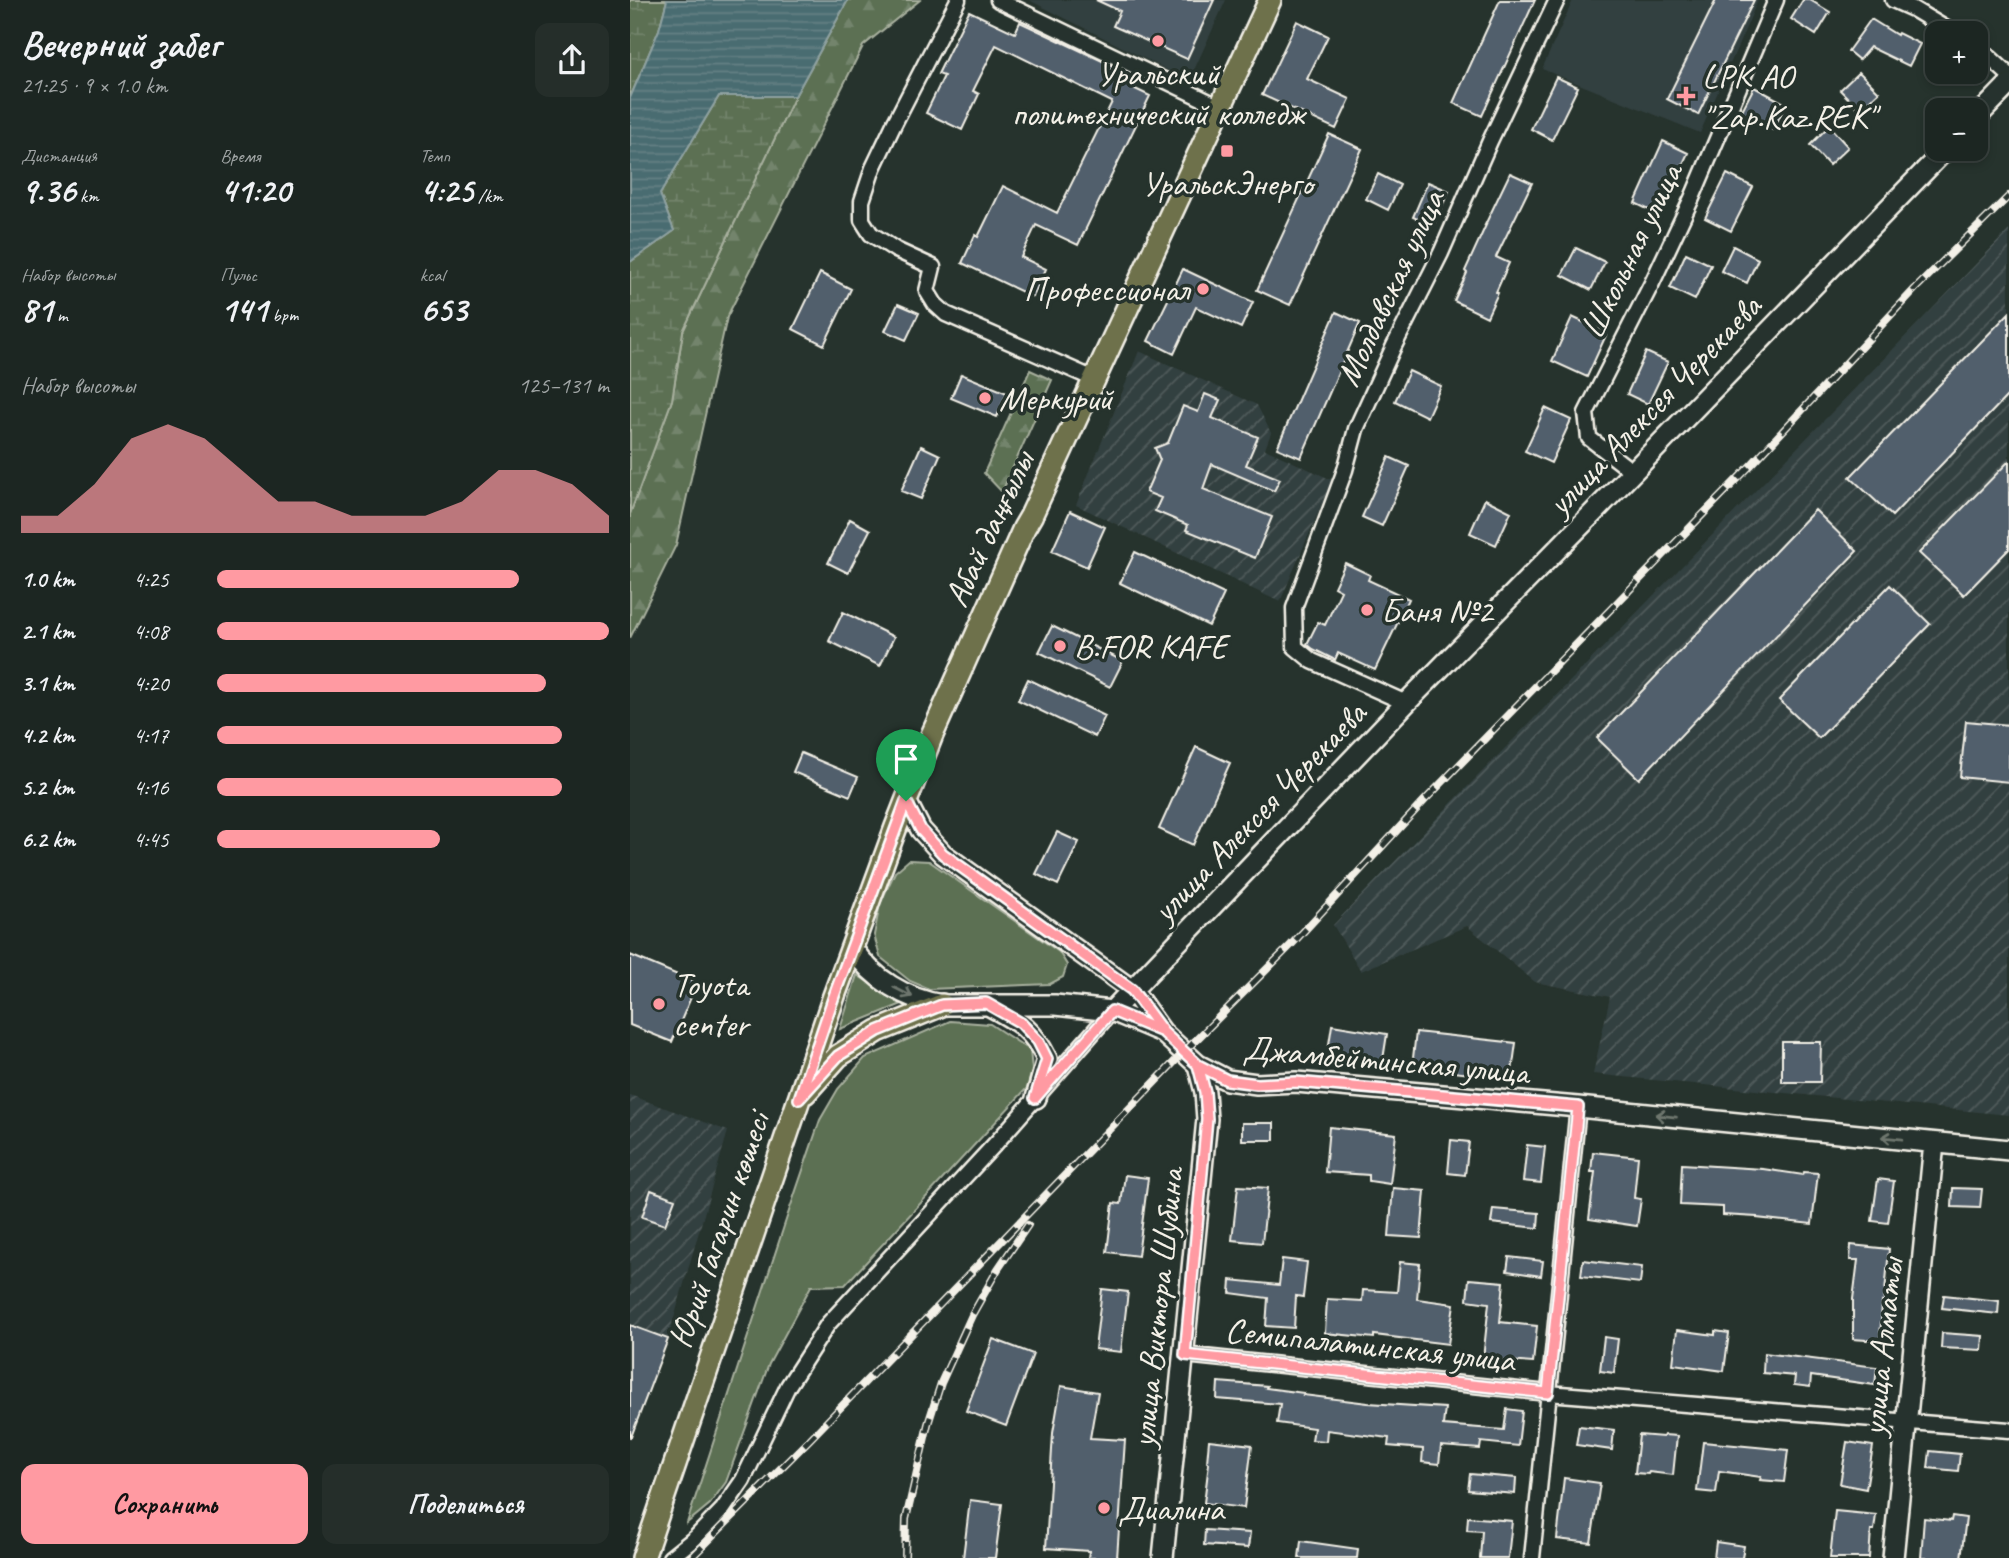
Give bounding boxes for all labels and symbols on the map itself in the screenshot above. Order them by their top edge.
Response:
marker: Уральский политехнический колледж [1150,33,1166,49]
place label: Уральский политехнический колледж [1012,51,1307,136]
place label: LPK AO "Zap.Kaz.REK" [1702,54,1882,139]
marker: LPK AO "Zap.Kaz.REK" [1676,86,1696,106]
marker: УральскЭнерго [1219,143,1235,159]
street label: Школьная улица [1569,154,1694,346]
place label: УральскЭнерго [1141,161,1316,206]
street label: Молдавская улица [1325,180,1456,393]
place label: Профессионал [1024,267,1192,312]
marker: Профессионал [1195,281,1211,297]
street label: улица Алексея Черекаева [1536,284,1772,526]
place label: Меркурий [999,376,1115,421]
marker: Меркурий [977,390,993,406]
street label: Абай даңғылы [933,442,1046,614]
place label: Баня №2 [1381,588,1496,633]
marker: Баня №2 [1359,602,1375,618]
place label: B.FOR KAFE [1074,624,1232,669]
marker: B.FOR KAFE [1052,638,1068,654]
street label: улица Алексея Черекаева [1141,691,1377,933]
pin [876,729,936,801]
place label: Toyota center [673,962,752,1047]
one-way arrow [892,986,913,1000]
marker: Toyota center [651,996,667,1012]
street label: Джамбейтинская улица [1242,1025,1533,1095]
street label: Юрий Гагарин көшесі [658,1102,782,1354]
one-way arrow [1655,1109,1678,1122]
one-way arrow [1882,1132,1904,1145]
street label: улица Виктора Шубина [1120,1164,1194,1452]
street label: улица Алматы [1850,1254,1914,1440]
street label: Семипалатинская улица [1223,1307,1519,1383]
place label: Диалина [1118,1486,1226,1531]
marker: Диалина [1096,1500,1112,1516]

